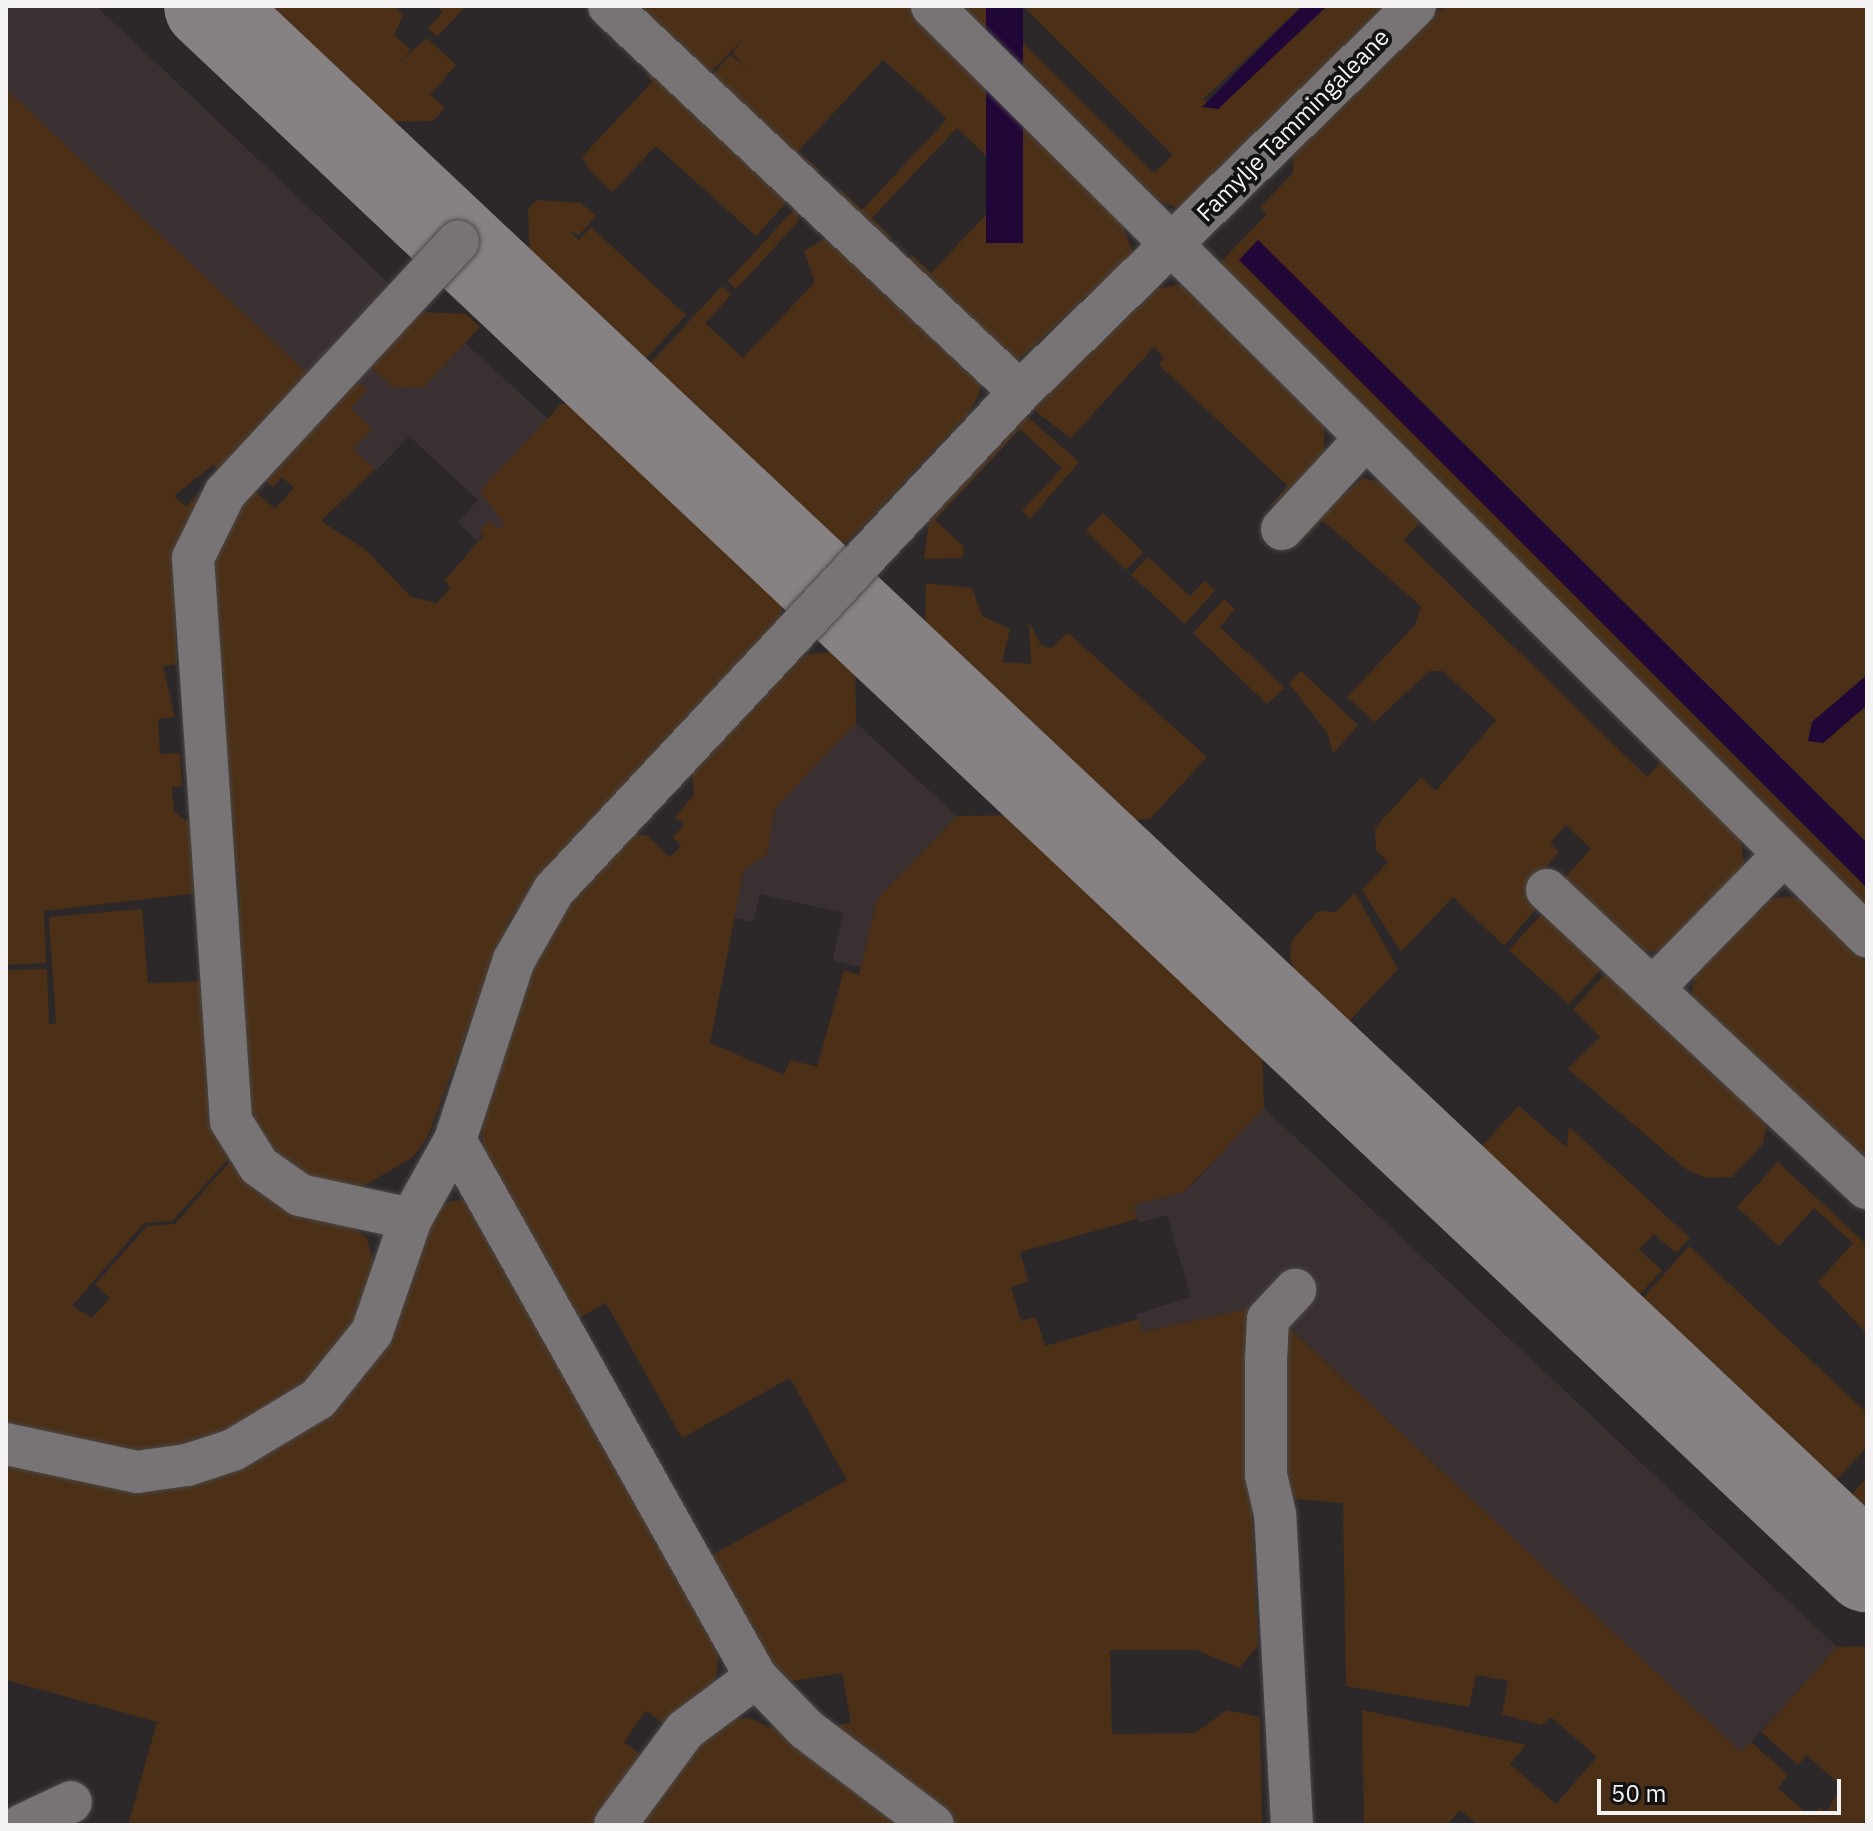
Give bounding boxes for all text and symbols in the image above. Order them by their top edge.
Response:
street label: Famylje Tammingaleane [1191,23,1395,227]
scale bar [1601,1763,1845,1813]
text: 50 m [1611,1777,1666,1809]

